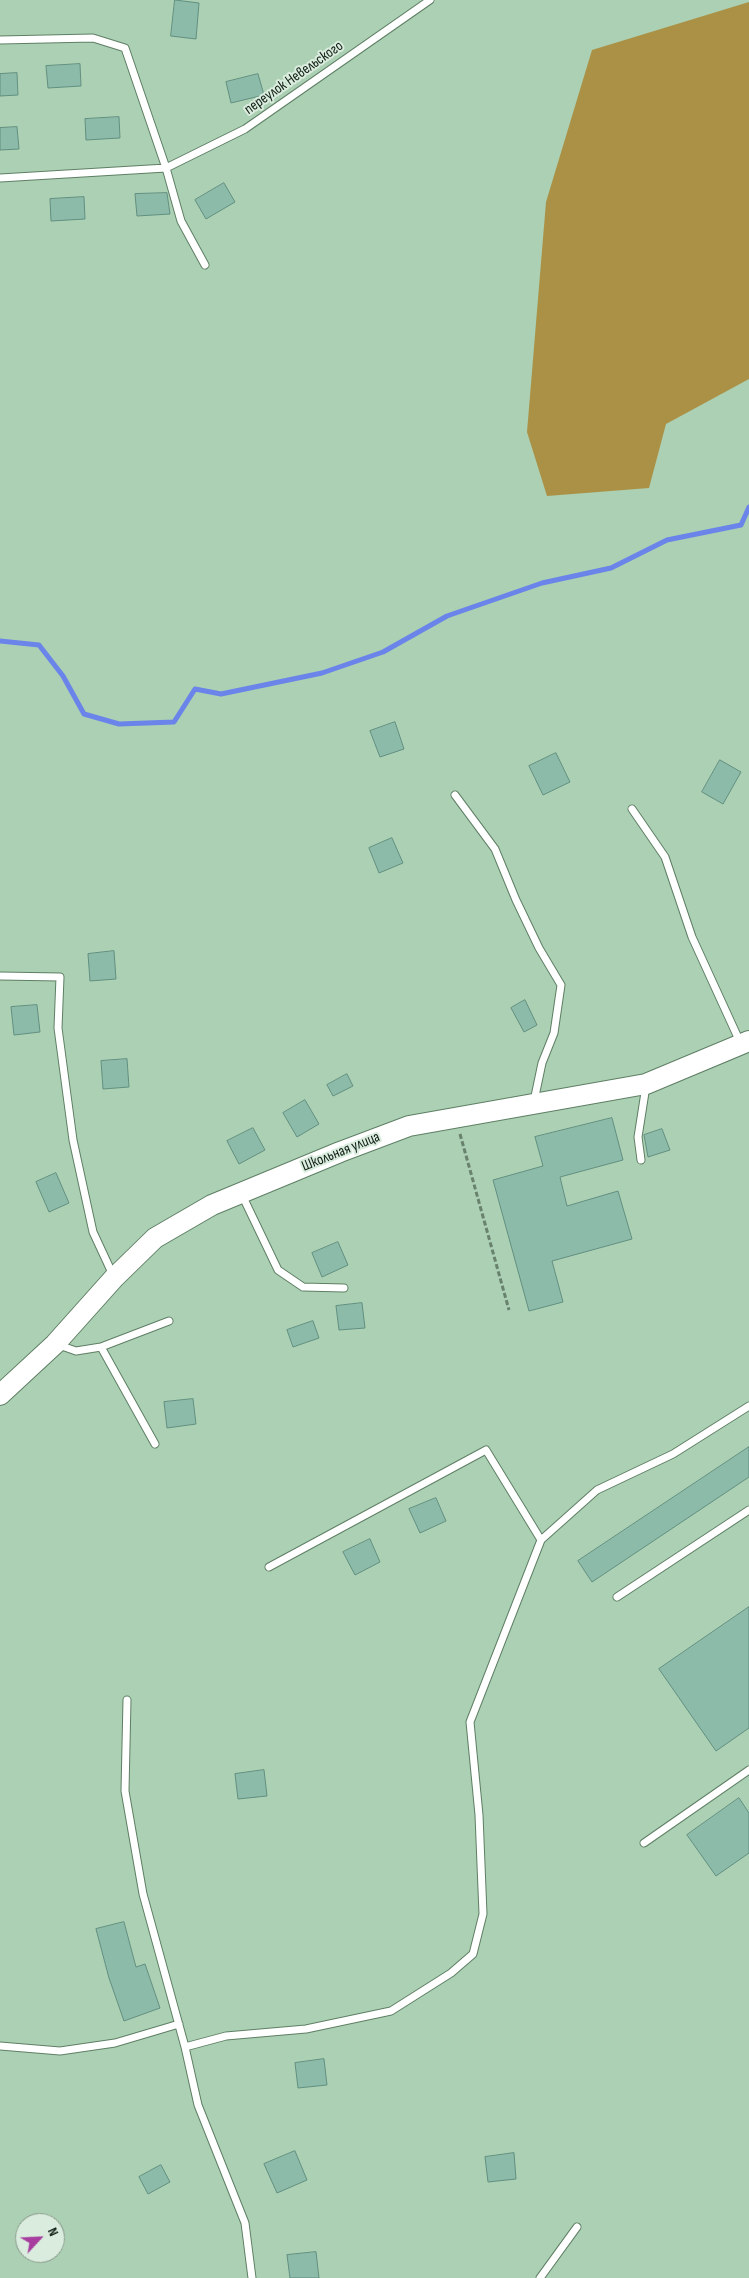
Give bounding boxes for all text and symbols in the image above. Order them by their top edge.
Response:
street label: переулок Невельского [241,37,347,119]
street label: Школьная улица [299,1128,383,1176]
north arrow [15,2213,65,2263]
text: N [44,2225,62,2239]

